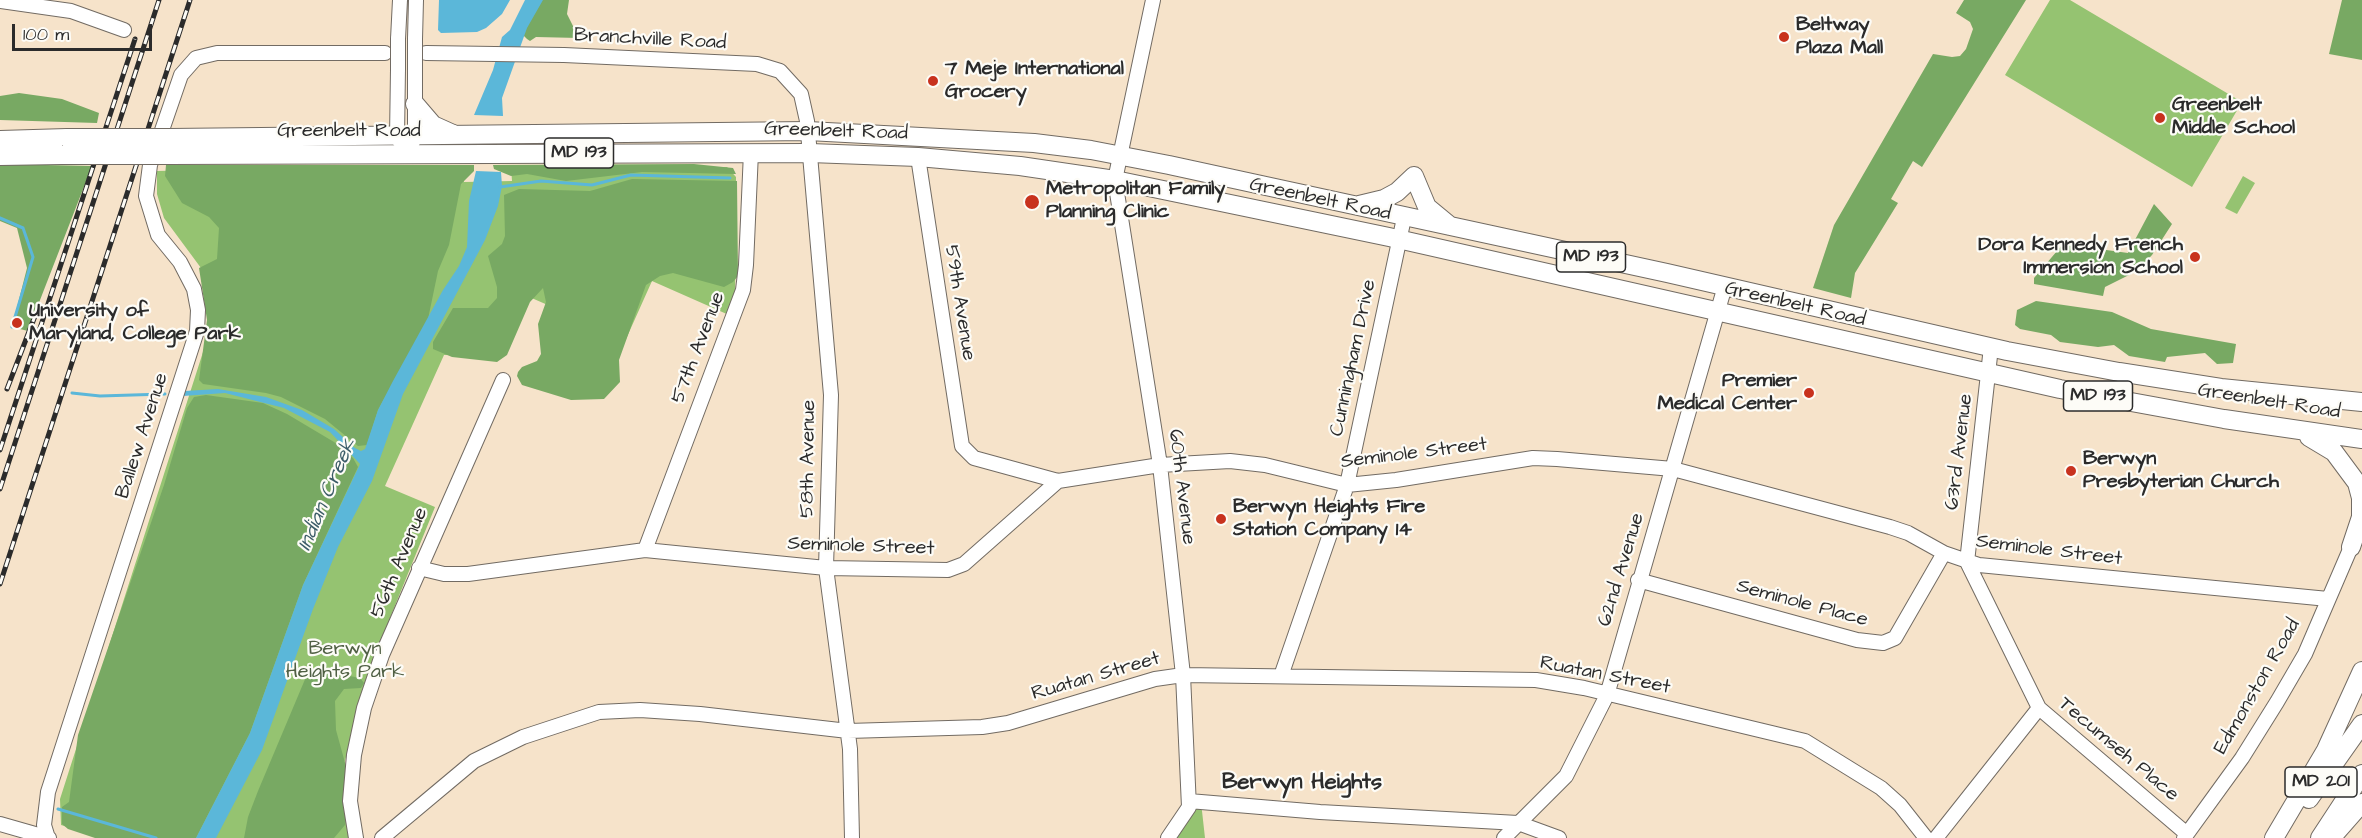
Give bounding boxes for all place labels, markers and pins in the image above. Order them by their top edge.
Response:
place label: Beltway Plaza Mall [1796,14,1883,61]
marker: Beltway Plaza Mall [1777,30,1791,44]
place label: 7 Meje International Grocery [945,58,1124,105]
marker: 7 Meje International Grocery [926,74,940,88]
place label: Greenbelt Middle School [2172,94,2295,141]
marker: Greenbelt Middle School [2153,111,2167,125]
place label: Metropolitan Family Planning Clinic [1046,178,1225,225]
marker: Metropolitan Family Planning Clinic [1023,193,1041,211]
place label: Dora Kennedy French Immersion School [1978,234,2183,281]
marker: Dora Kennedy French Immersion School [2188,250,2202,264]
place label: University of Maryland, College Park [29,300,241,347]
marker: University of Maryland, College Park [10,316,24,330]
place label: Premier Medical Center [1657,370,1797,417]
marker: Premier Medical Center [1802,386,1816,400]
place label: Berwyn Presbyterian Church [2083,448,2279,495]
marker: Berwyn Presbyterian Church [2064,464,2078,478]
place label: Berwyn Heights Fire Station Company 14 [1233,496,1425,543]
marker: Berwyn Heights Fire Station Company 14 [1214,512,1228,526]

